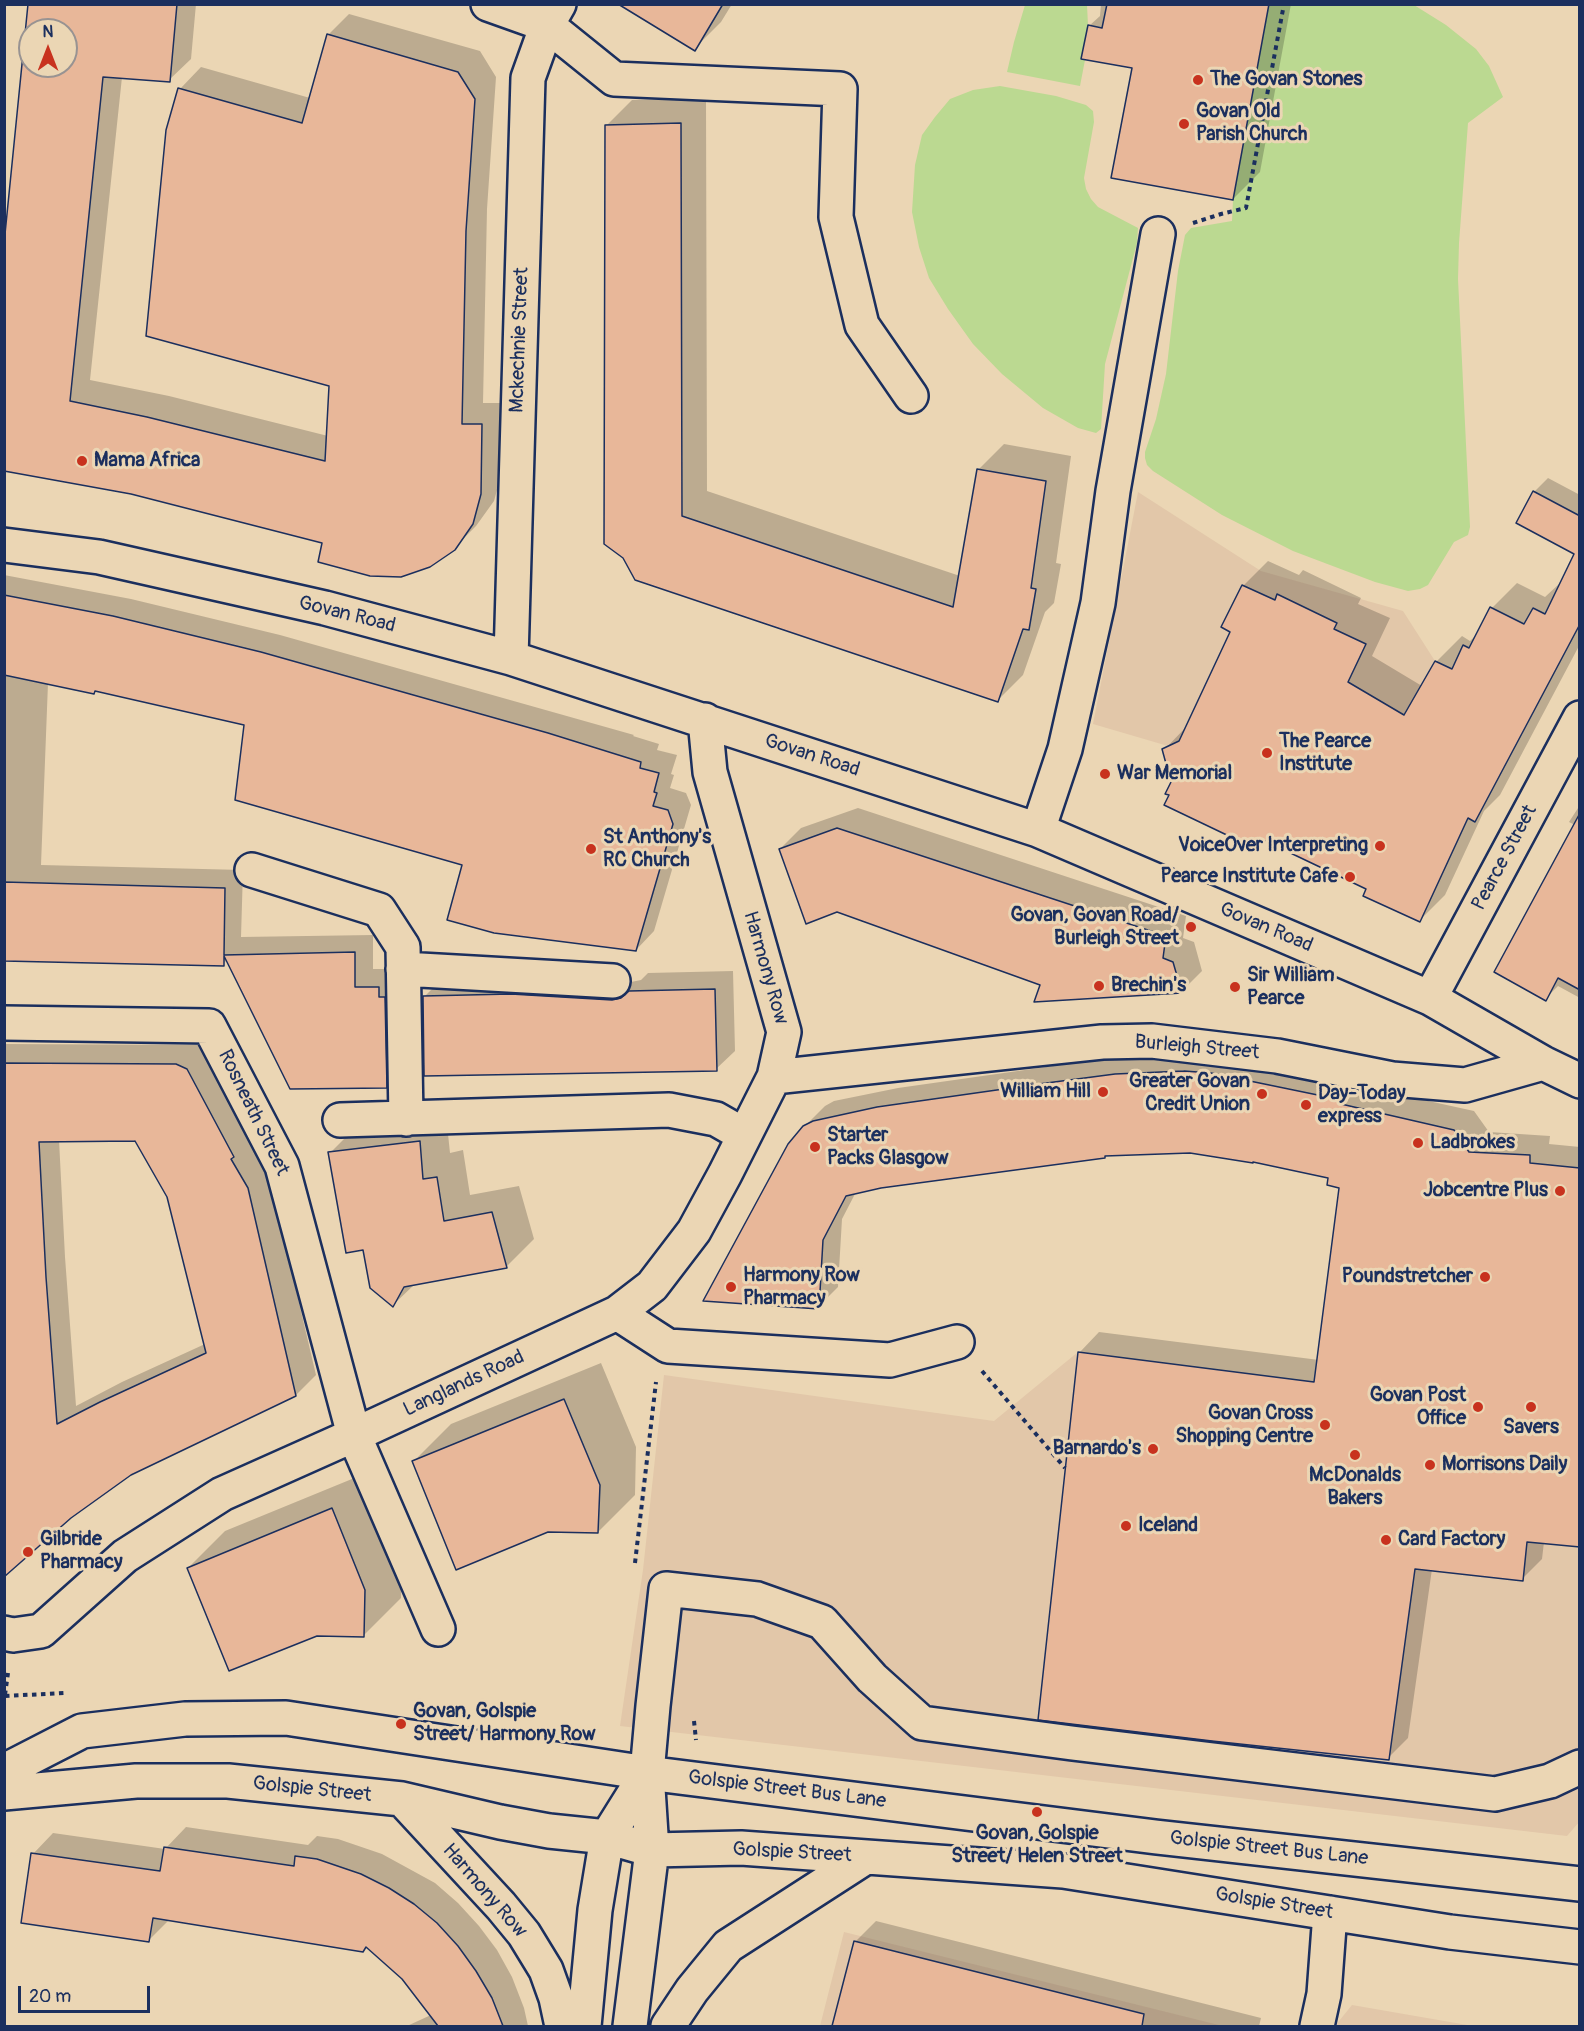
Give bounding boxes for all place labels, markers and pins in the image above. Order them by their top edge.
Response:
place label: The Govan Stones [1210,68,1362,92]
marker: The Govan Stones [1191,73,1205,87]
place label: Govan Old Parish Church [1196,100,1307,147]
marker: Govan Old Parish Church [1177,117,1191,131]
place label: Mama Africa [94,449,200,473]
marker: Mama Africa [75,454,89,468]
place label: The Pearce Institute [1279,730,1371,777]
marker: The Pearce Institute [1260,746,1274,760]
place label: War Memorial [1117,762,1232,786]
marker: War Memorial [1098,767,1112,781]
place label: St Anthony's RC Church [603,826,711,873]
place label: VoiceOver Interpreting [1178,834,1368,858]
marker: VoiceOver Interpreting [1373,839,1387,853]
marker: St Anthony's RC Church [584,842,598,856]
place label: Pearce Institute Cafe [1160,865,1338,889]
marker: Pearce Institute Cafe [1343,870,1357,884]
place label: Govan, Govan Road/ Burleigh Street [1011,904,1179,951]
marker: Govan, Govan Road/ Burleigh Street [1184,920,1198,934]
place label: Sir William Pearce [1247,964,1334,1011]
place label: Brechin's [1111,974,1186,998]
marker: Brechin's [1092,979,1106,993]
marker: Sir William Pearce [1228,980,1242,994]
place label: Greater Govan Credit Union [1129,1070,1250,1117]
place label: William Hill [1000,1080,1091,1104]
place label: Day-Today express [1318,1082,1405,1129]
marker: William Hill [1096,1085,1110,1099]
marker: Greater Govan Credit Union [1255,1087,1269,1101]
marker: Day-Today express [1299,1098,1313,1112]
place label: Starter Packs Glasgow [827,1124,948,1171]
place label: Ladbrokes [1430,1131,1515,1155]
marker: Ladbrokes [1411,1136,1425,1150]
marker: Starter Packs Glasgow [808,1140,822,1154]
place label: Jobcentre Plus [1423,1179,1548,1203]
marker: Jobcentre Plus [1553,1184,1567,1198]
place label: Harmony Row Pharmacy [743,1264,860,1311]
place label: Poundstretcher [1342,1265,1473,1289]
marker: Poundstretcher [1478,1270,1492,1284]
marker: Harmony Row Pharmacy [724,1280,738,1294]
place label: Govan Post Office [1370,1384,1466,1431]
marker: Govan Post Office [1471,1400,1485,1414]
marker: Savers [1524,1400,1538,1414]
place label: Govan Cross Shopping Centre [1175,1402,1313,1449]
place label: Savers [1503,1416,1559,1440]
marker: Govan Cross Shopping Centre [1318,1418,1332,1432]
place label: Barnardo's [1053,1437,1141,1461]
marker: Barnardo's [1146,1442,1160,1456]
marker: McDonalds Bakers [1348,1448,1362,1462]
place label: Morrisons Daily [1442,1453,1567,1477]
marker: Morrisons Daily [1423,1458,1437,1472]
place label: McDonalds Bakers [1309,1464,1401,1511]
place label: Iceland [1138,1514,1198,1538]
marker: Iceland [1119,1519,1133,1533]
place label: Gilbride Pharmacy [40,1528,123,1575]
place label: Card Factory [1398,1528,1505,1552]
marker: Card Factory [1379,1533,1393,1547]
marker: Gilbride Pharmacy [21,1545,35,1559]
place label: Govan, Golspie Street/ Harmony Row [413,1700,596,1747]
marker: Govan, Golspie Street/ Harmony Row [394,1717,408,1731]
marker: Govan, Golspie Street/ Helen Street [1030,1805,1044,1819]
place label: Govan, Golspie Street/ Helen Street [951,1822,1123,1869]

